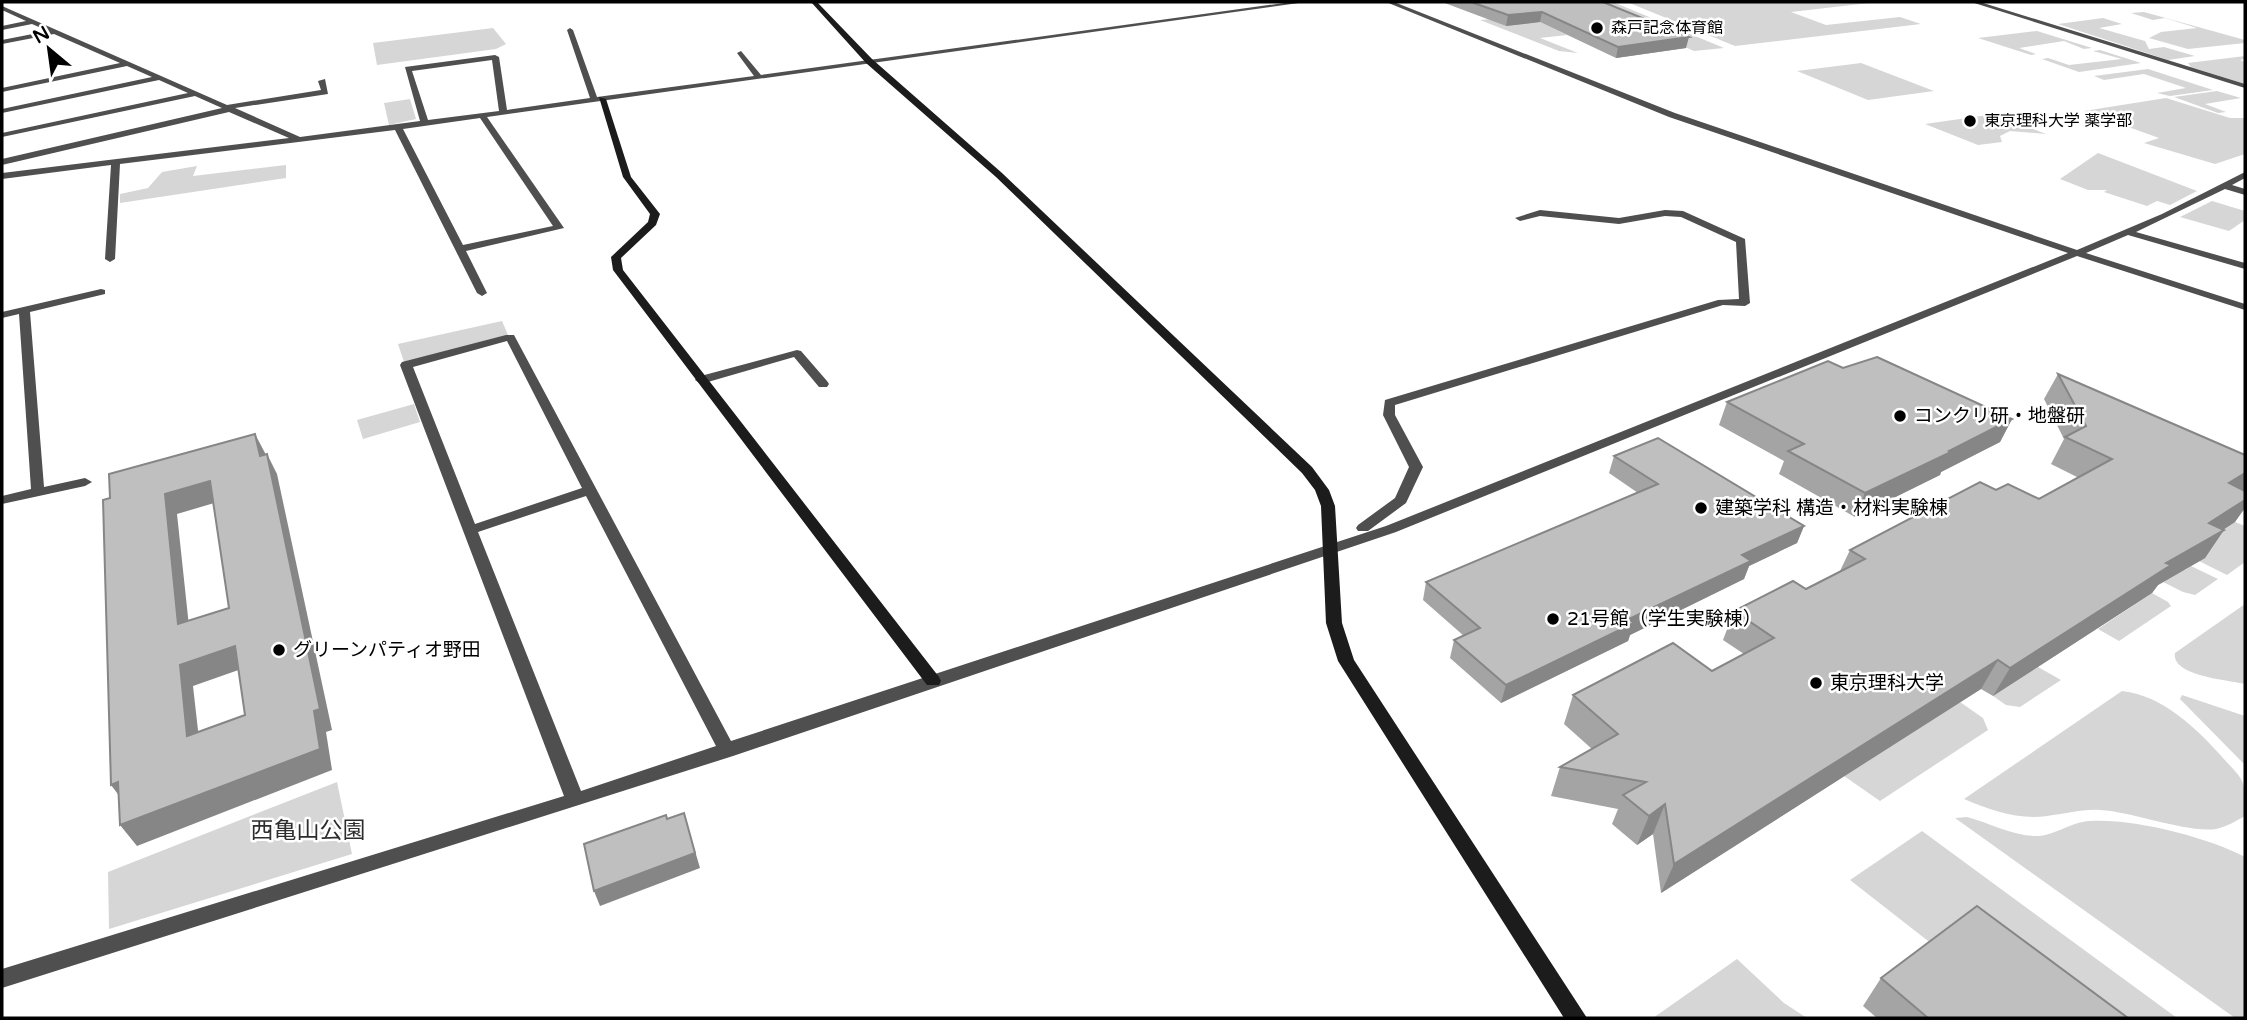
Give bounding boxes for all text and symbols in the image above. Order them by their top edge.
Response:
north arrow [14,14,84,84]
place label: 森戸記念体育館 [1611,18,1723,38]
marker: 森戸記念体育館 [1589,20,1605,36]
text: N [29,22,53,48]
place label: 東京理科大学 薬学部 [1984,111,2132,131]
marker: 東京理科大学 薬学部 [1962,113,1978,129]
place label: コンクリ研・地盤研 [1914,405,2085,427]
marker: コンクリ研・地盤研 [1892,408,1908,424]
place label: 建築学科 構造・材料実験棟 [1715,497,1948,519]
marker: 建築学科 構造・材料実験棟 [1693,500,1709,516]
place label: 21号館（学生実験棟） [1567,608,1762,630]
marker: 21号館（学生実験棟） [1545,611,1561,627]
place label: グリーンパティオ野田 [293,639,481,661]
marker: グリーンパティオ野田 [271,642,287,658]
place label: 東京理科大学 [1830,672,1944,694]
marker: 東京理科大学 [1808,675,1824,691]
park label: 西亀山公園 [251,817,366,845]

